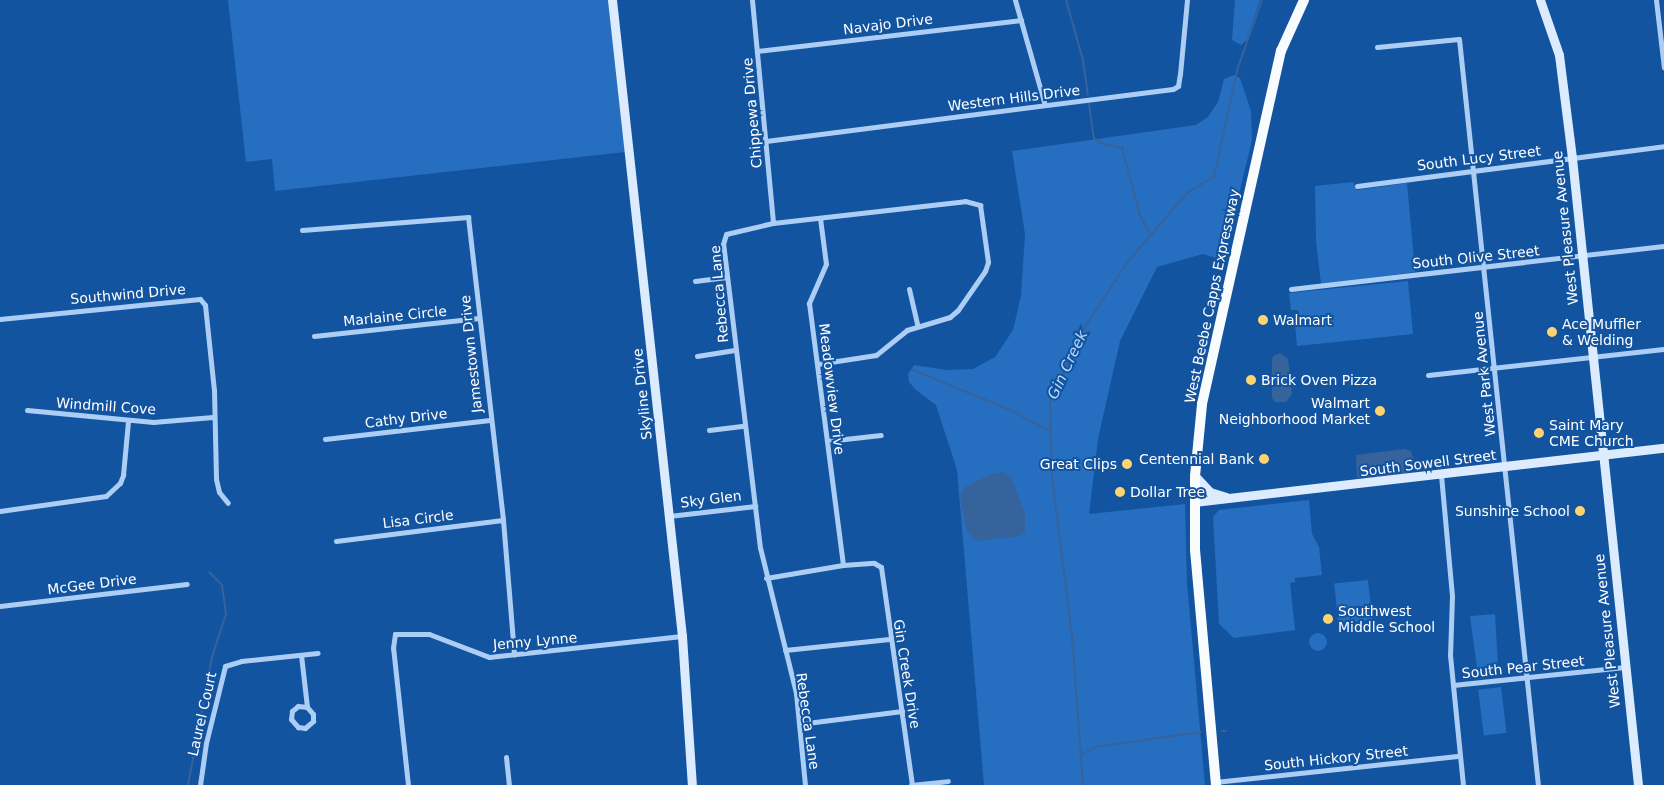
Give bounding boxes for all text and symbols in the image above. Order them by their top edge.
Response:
street label: Navajo Drive [842,10,934,38]
street label: Chippewa Drive [739,57,765,169]
street label: Western Hills Drive [947,82,1081,114]
street label: South Lucy Street [1416,142,1542,174]
street label: West Pleasure Avenue [1549,150,1581,306]
street label: West Beebe Capps Expressway [1181,187,1243,405]
street label: South Olive Street [1412,242,1540,272]
street label: Rebecca Lane [706,245,732,343]
street label: Southwind Drive [70,281,186,307]
street label: Jamestown Drive [456,294,486,414]
street label: Marlaine Circle [342,302,448,330]
street label: West Park Avenue [1469,311,1499,437]
place label: Walmart [1273,312,1332,328]
marker: Walmart [1257,314,1269,326]
place label: Ace Muffler & Welding [1562,316,1641,348]
street label: Meadowview Drive [816,322,848,456]
marker: Ace Muffler & Welding [1546,326,1558,338]
water label: Gin Creek [1044,328,1092,402]
street label: Skyline Drive [629,347,655,441]
place label: Brick Oven Pizza [1261,372,1377,388]
marker: Brick Oven Pizza [1245,374,1257,386]
street label: Windmill Cove [55,394,157,418]
place label: Walmart Neighborhood Market [1219,395,1370,428]
street label: Cathy Drive [364,405,448,431]
marker: Walmart Neighborhood Market [1374,405,1386,417]
place label: Saint Mary CME Church [1549,417,1634,450]
marker: Saint Mary CME Church [1533,427,1545,439]
street label: South Sowell Street [1359,446,1497,480]
place label: Centennial Bank [1139,451,1254,467]
marker: Centennial Bank [1258,453,1270,465]
place label: Great Clips [1040,456,1117,472]
marker: Great Clips [1121,458,1133,470]
place label: Dollar Tree [1130,484,1205,500]
marker: Dollar Tree [1114,486,1126,498]
street label: Sky Glen [679,487,743,511]
place label: Sunshine School [1455,503,1570,519]
marker: Sunshine School [1574,505,1586,517]
street label: Lisa Circle [382,506,454,532]
street label: West Pleasure Avenue [1591,553,1623,709]
street label: McGee Drive [46,570,138,598]
place label: Southwest Middle School [1338,603,1435,636]
marker: Southwest Middle School [1322,613,1334,625]
street label: Gin Creek Drive [890,618,924,730]
street label: Jenny Lynne [492,629,578,653]
street label: South Pear Street [1461,652,1585,682]
street label: Laurel Court [184,670,220,758]
street label: Rebecca Lane [793,672,823,770]
street label: South Hickory Street [1263,742,1409,774]

